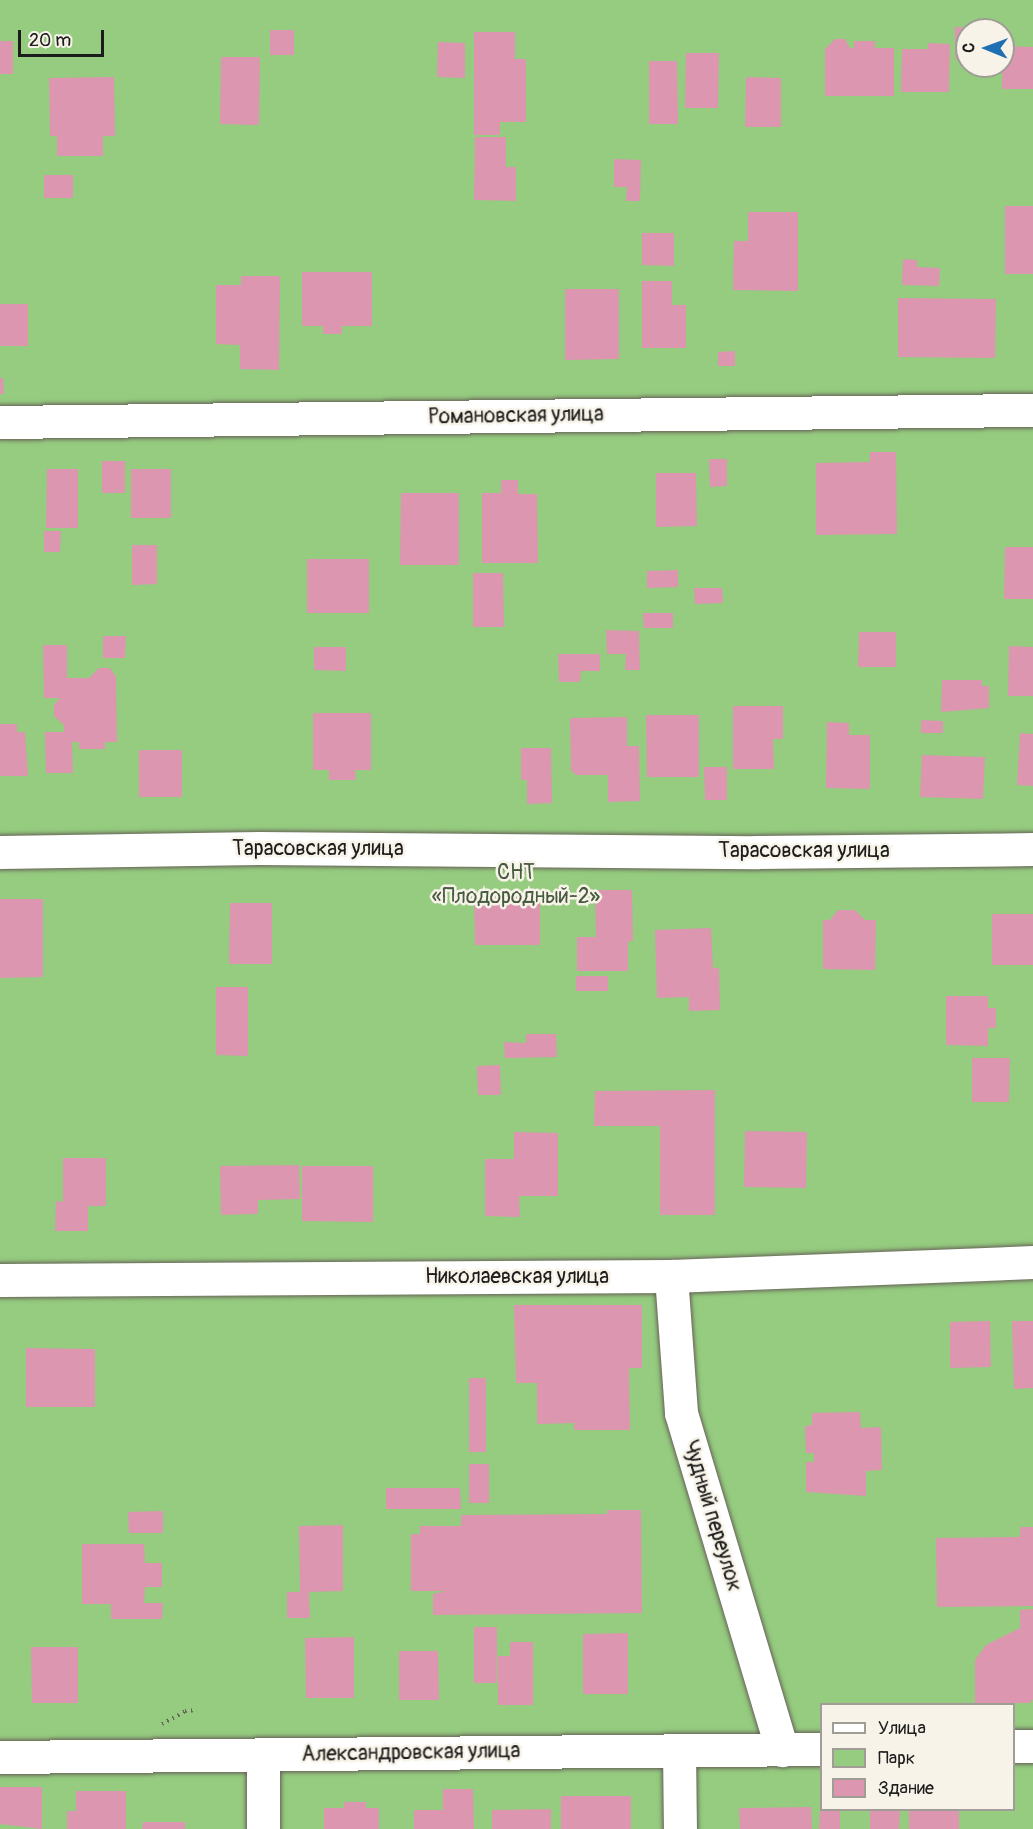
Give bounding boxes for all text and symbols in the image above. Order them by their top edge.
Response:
scale bar [21,18,106,56]
north arrow [955,18,1015,78]
text: 20 m [29,29,71,52]
text: С [959,43,979,53]
street label: Романовская улица [428,402,604,430]
street label: Тарасовская улица [232,836,404,862]
street label: Тарасовская улица [718,838,890,864]
park label: СНТ «Плодородный-2» [432,860,600,910]
street label: Николаевская улица [425,1264,609,1290]
street label: Чудный переулок [677,1438,747,1594]
legend [820,1703,1015,1811]
text: Улица [878,1717,926,1740]
street label: Александровская улица [301,1738,521,1768]
text: Парк [878,1747,915,1770]
text: Здание [878,1777,934,1800]

